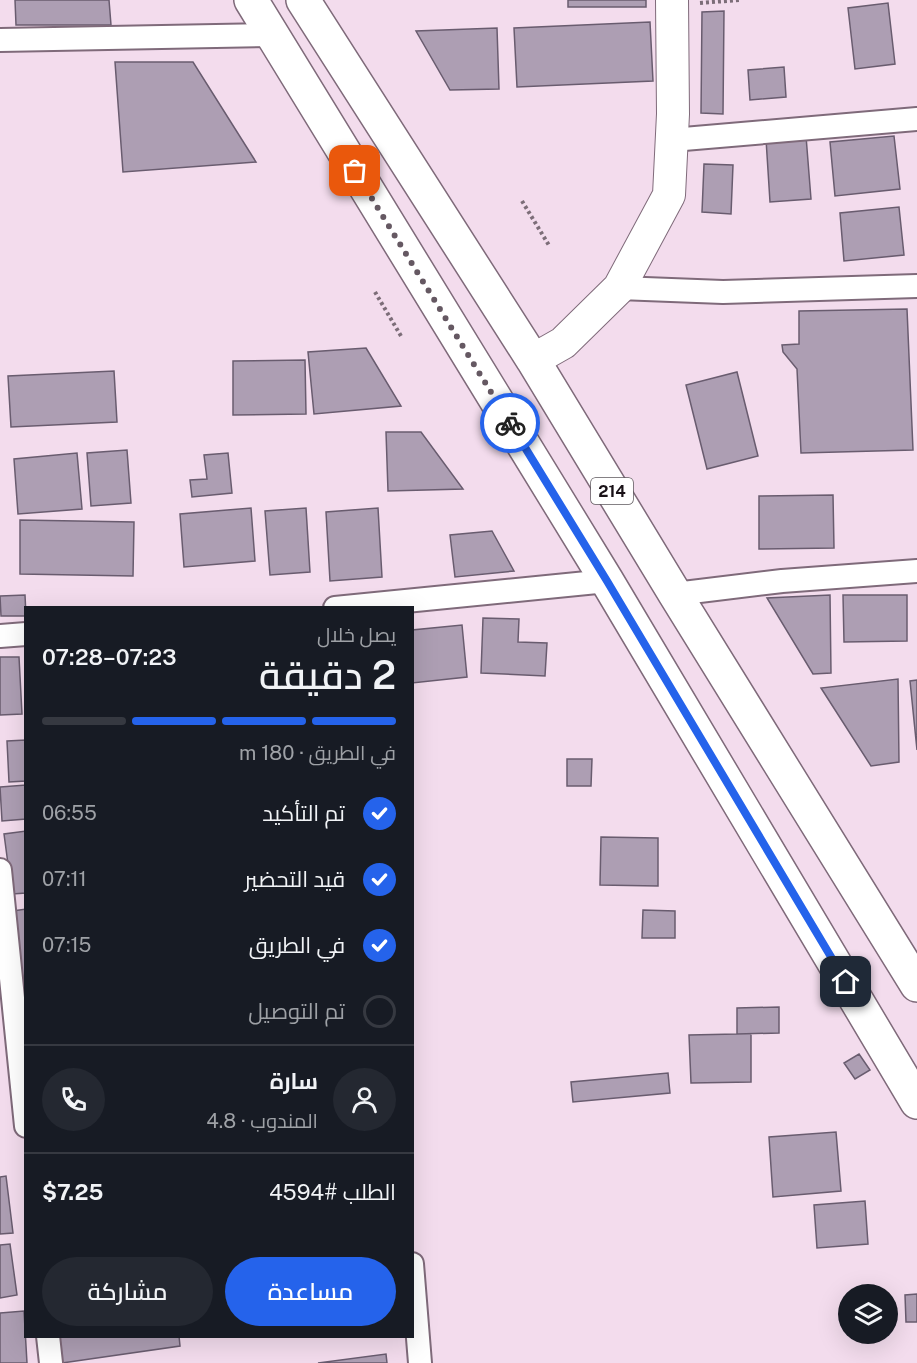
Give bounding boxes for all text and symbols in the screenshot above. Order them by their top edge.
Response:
pin [329,145,380,196]
icon: bag [338,154,371,187]
courier [480,393,540,453]
icon: bike [494,407,527,440]
road number: 214 [591,478,633,504]
text: يصل خلال [317,623,396,647]
text: 07:23–07:28 [42,644,176,670]
text: 2 دقيقة [259,652,396,698]
text: في الطريق · 180 m [239,741,396,765]
icon: check [363,797,396,830]
text: تم التأكيد [262,800,345,826]
text: 06:55 [42,801,97,825]
icon: check [363,863,396,896]
text: قيد التحضير [245,866,345,892]
text: 07:11 [42,867,87,891]
icon: check [363,929,396,962]
text: في الطريق [249,932,345,958]
text: 07:15 [42,933,91,957]
pin [820,956,871,1007]
icon: home [829,965,862,998]
text: تم التوصيل [248,998,345,1024]
button: phone [42,1068,105,1131]
text: سارة [270,1068,318,1094]
button: person [333,1068,396,1131]
text: المندوب · 4.8 [206,1109,318,1133]
text: $7.25 [42,1179,103,1205]
text: الطلب #4594 [269,1179,396,1205]
button: مشاركة [42,1257,213,1326]
button: مساعدة [225,1257,396,1326]
map controls [838,1284,898,1344]
button: layers [838,1284,898,1344]

